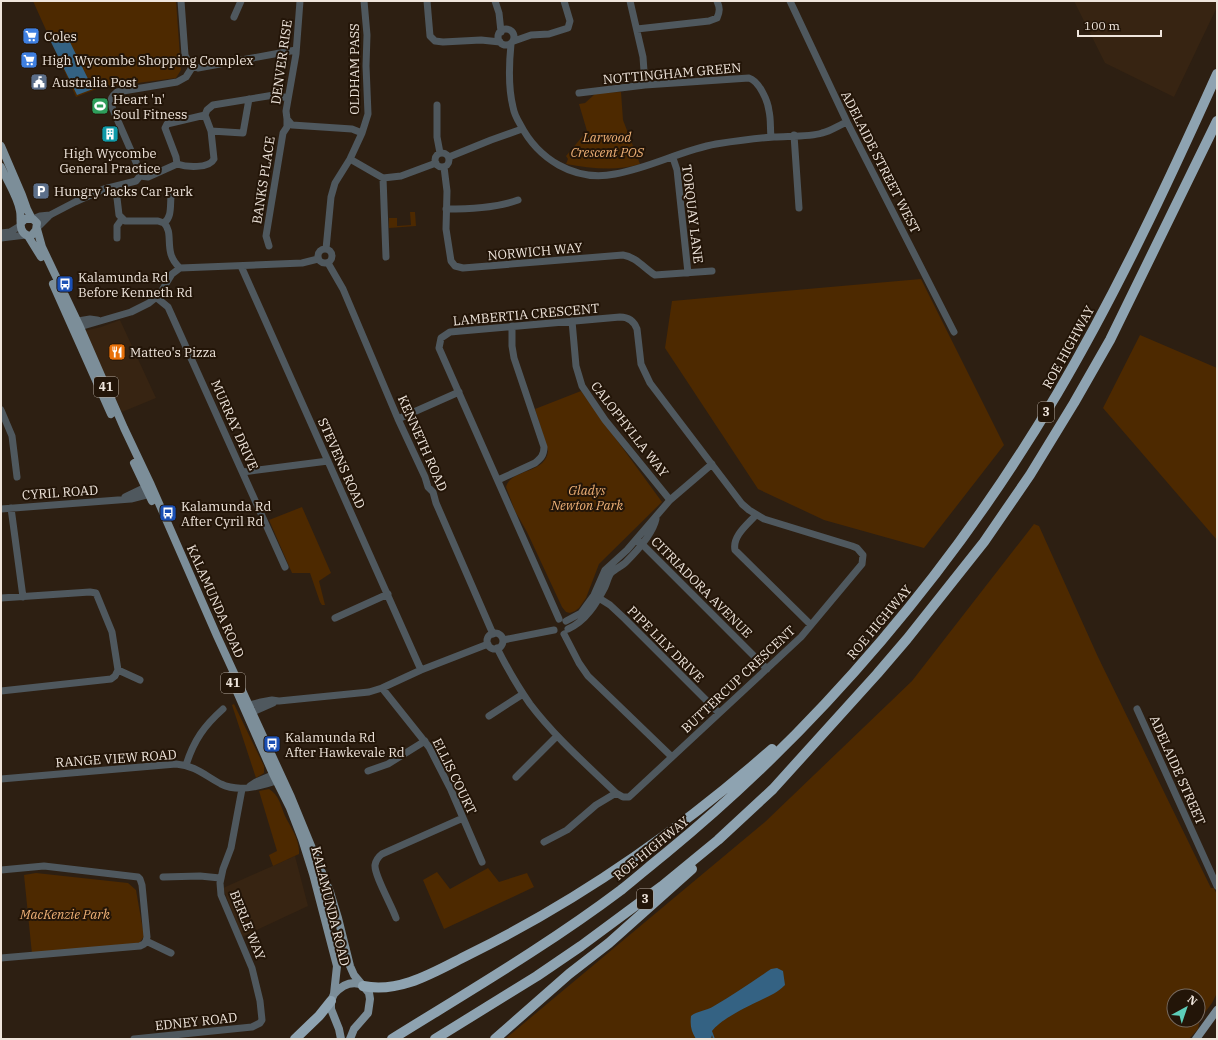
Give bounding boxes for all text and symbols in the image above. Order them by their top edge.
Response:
scale bar [1078,12,1161,38]
text: 100 m [1084,18,1120,33]
street label: DENVER RISE [267,19,296,106]
street label: OLDHAM PASS [346,23,363,115]
supermarket icon: Coles [21,26,41,46]
place label: Coles [44,28,77,45]
supermarket icon: High Wycombe Shopping Complex [19,50,39,70]
place label: High Wycombe Shopping Complex [42,52,254,69]
street label: NOTTINGHAM GREEN [602,59,742,88]
public building icon: Australia Post [29,72,49,92]
place label: Australia Post [52,74,137,91]
street label: ADELAIDE STREET WEST [837,88,924,237]
place label: Heart 'n' Soul Fitness [113,91,187,123]
sports icon: Heart 'n' Soul Fitness [90,96,110,116]
building icon: High Wycombe General Practice [100,124,120,144]
park label: Larwood Crescent POS [570,129,644,161]
street label: BANKS PLACE [248,135,279,225]
place label: High Wycombe General Practice [59,145,161,177]
street label: TORQUAY LANE [678,164,707,264]
parking icon: Hungry Jacks Car Park [31,181,51,201]
place label: Hungry Jacks Car Park [54,183,193,200]
street label: NORWICH WAY [487,239,583,264]
place label: Kalamunda Rd Before Kenneth Rd [78,269,193,301]
bus stop icon: Kalamunda Rd Before Kenneth Rd [55,274,75,294]
street label: LAMBERTIA CRESCENT [452,300,601,329]
street label: ROE HIGHWAY [1039,303,1098,392]
restaurant icon: Matteo's Pizza [107,342,127,362]
place label: Matteo's Pizza [130,344,216,361]
road number: 41 [94,377,118,397]
street label: MURRAY DRIVE [207,377,262,473]
street label: CALOPHYLLA WAY [587,378,672,481]
street label: KENNETH ROAD [394,392,451,494]
road number: 3 [1038,402,1054,422]
street label: STEVENS ROAD [314,415,369,511]
street label: CYRIL ROAD [21,481,99,504]
park label: Gladys Newton Park [550,482,623,514]
place label: Kalamunda Rd After Cyril Rd [181,498,271,530]
bus stop icon: Kalamunda Rd After Cyril Rd [158,503,178,523]
street label: CITRIADORA AVENUE [647,533,756,642]
street label: KALAMUNDA ROAD [183,542,248,661]
street label: ROE HIGHWAY [843,582,916,663]
street label: PIPE LILY DRIVE [624,602,708,686]
street label: BUTTERCUP CRESCENT [678,622,799,737]
road number: 41 [221,673,245,693]
street label: ADELAIDE STREET [1146,713,1210,828]
place label: Kalamunda Rd After Hawkevale Rd [285,729,405,761]
bus stop icon: Kalamunda Rd After Hawkevale Rd [262,734,282,754]
street label: ELLIS COURT [429,735,481,818]
street label: RANGE VIEW ROAD [55,746,177,771]
street label: ROE HIGHWAY [610,813,692,884]
street label: KALAMUNDA ROAD [307,845,354,968]
street label: BERLE WAY [226,888,269,962]
road number: 3 [637,889,653,909]
park label: MacKenzie Park [19,906,110,923]
north arrow [1166,988,1206,1028]
text: N [1185,992,1200,1009]
street label: EDNEY ROAD [154,1009,238,1034]

